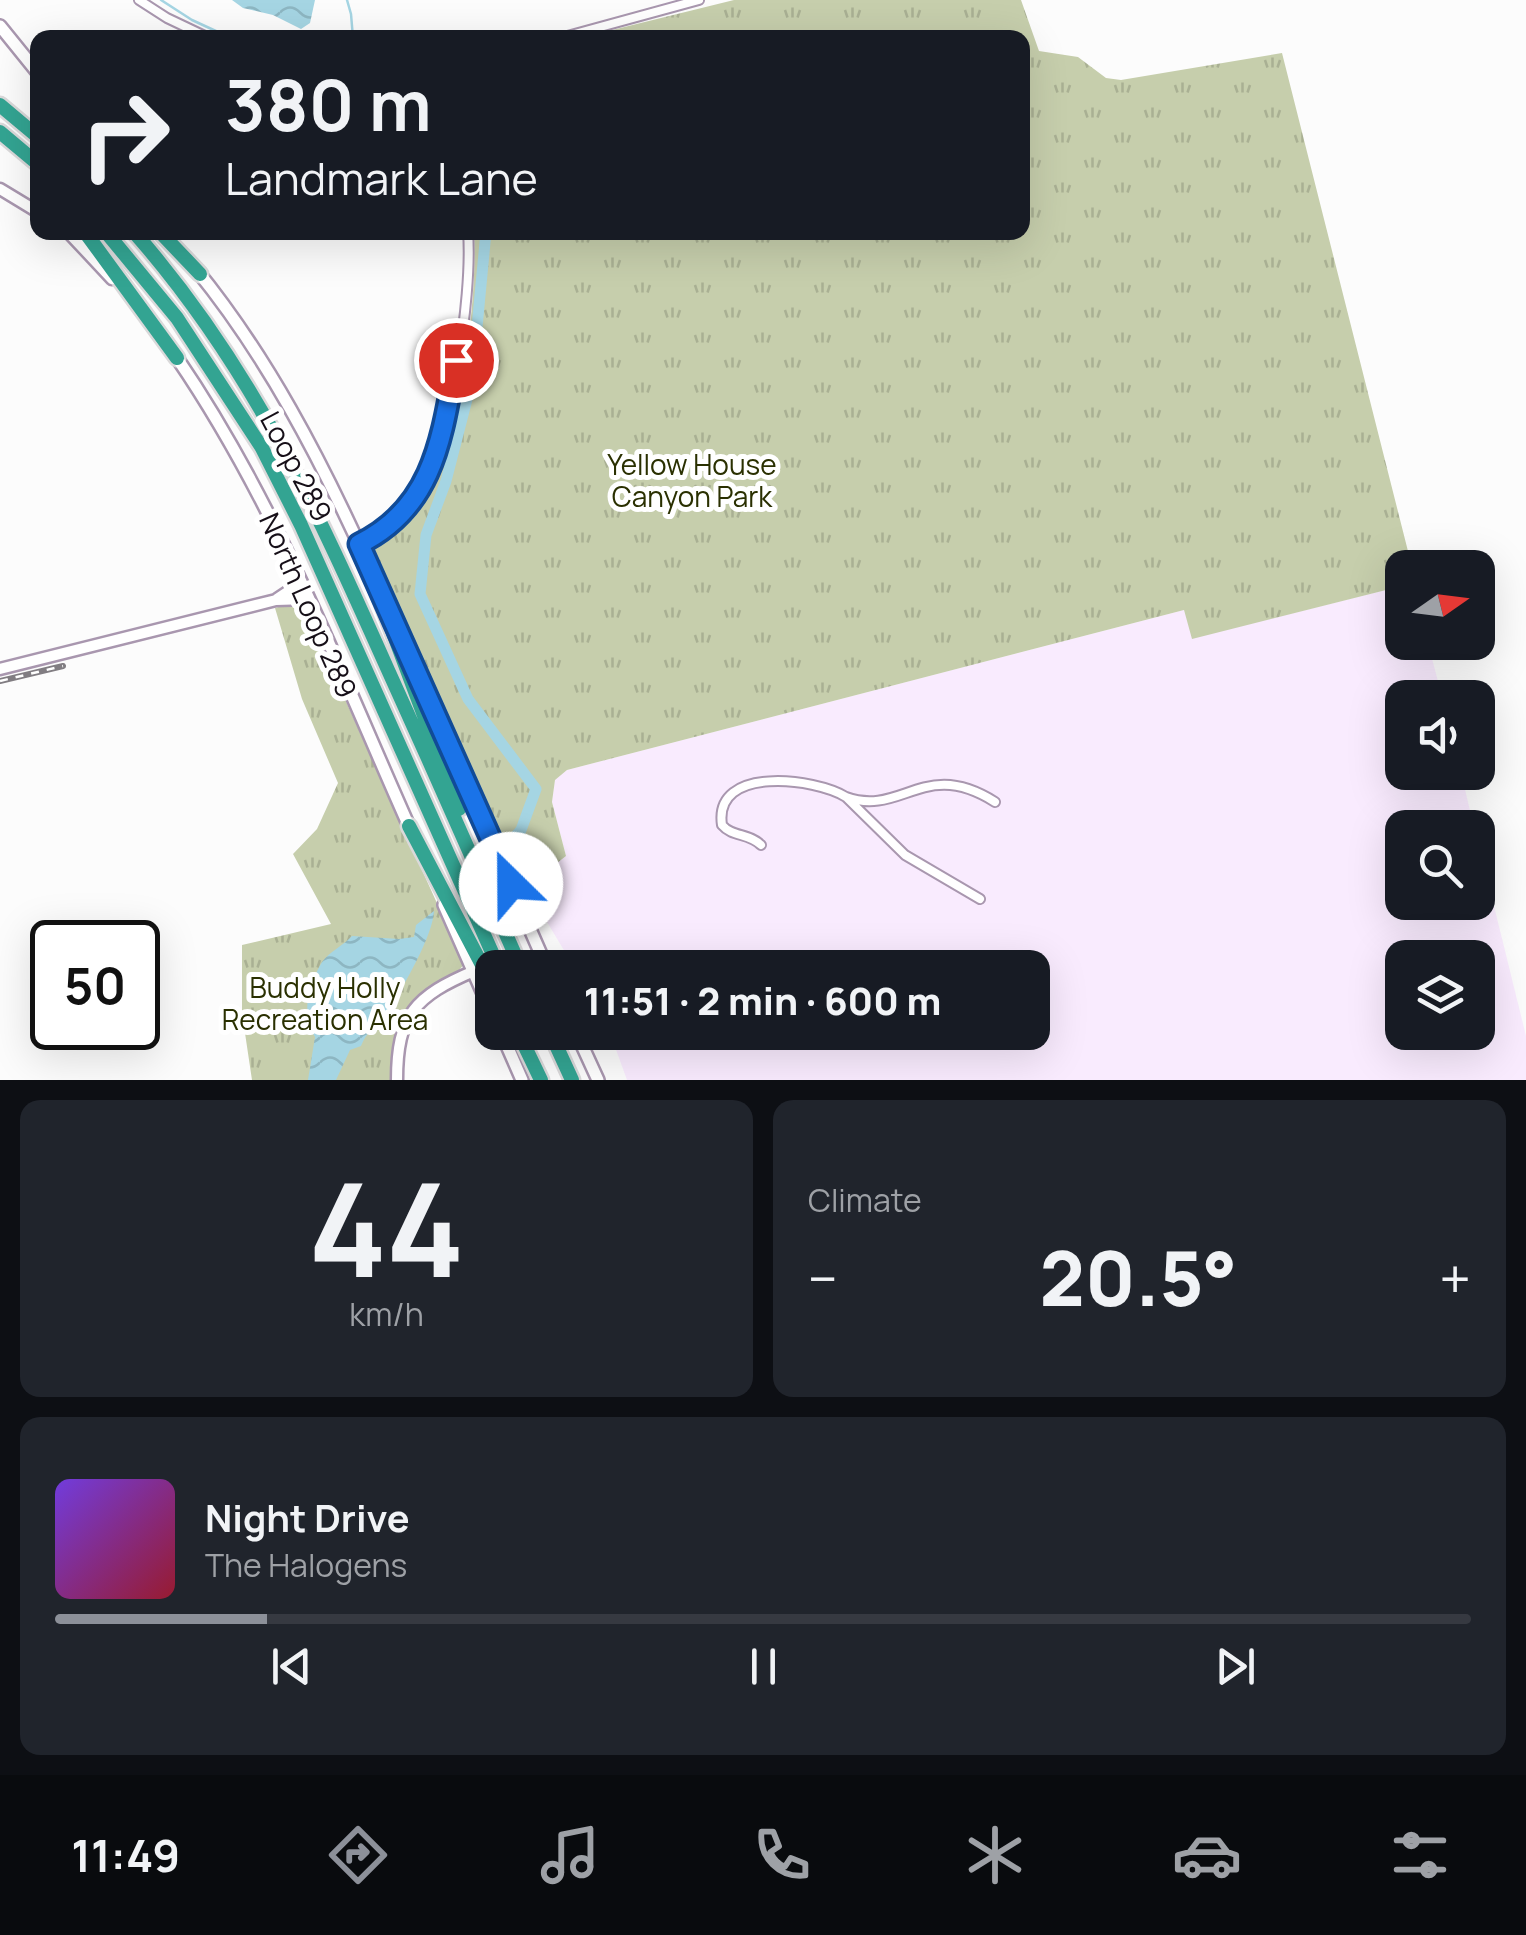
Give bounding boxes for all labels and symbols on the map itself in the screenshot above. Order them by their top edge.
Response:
pin [414,318,499,403]
street label: Loop 289 [252,404,342,528]
park label: Yellow House Canyon Park [607,445,777,515]
street label: North Loop 289 [251,507,367,703]
north arrow [1385,550,1495,660]
position arrow [459,832,563,936]
speed limit sign: 50 [30,920,160,1050]
park label: Buddy Holly Recreation Area [222,968,428,1038]

